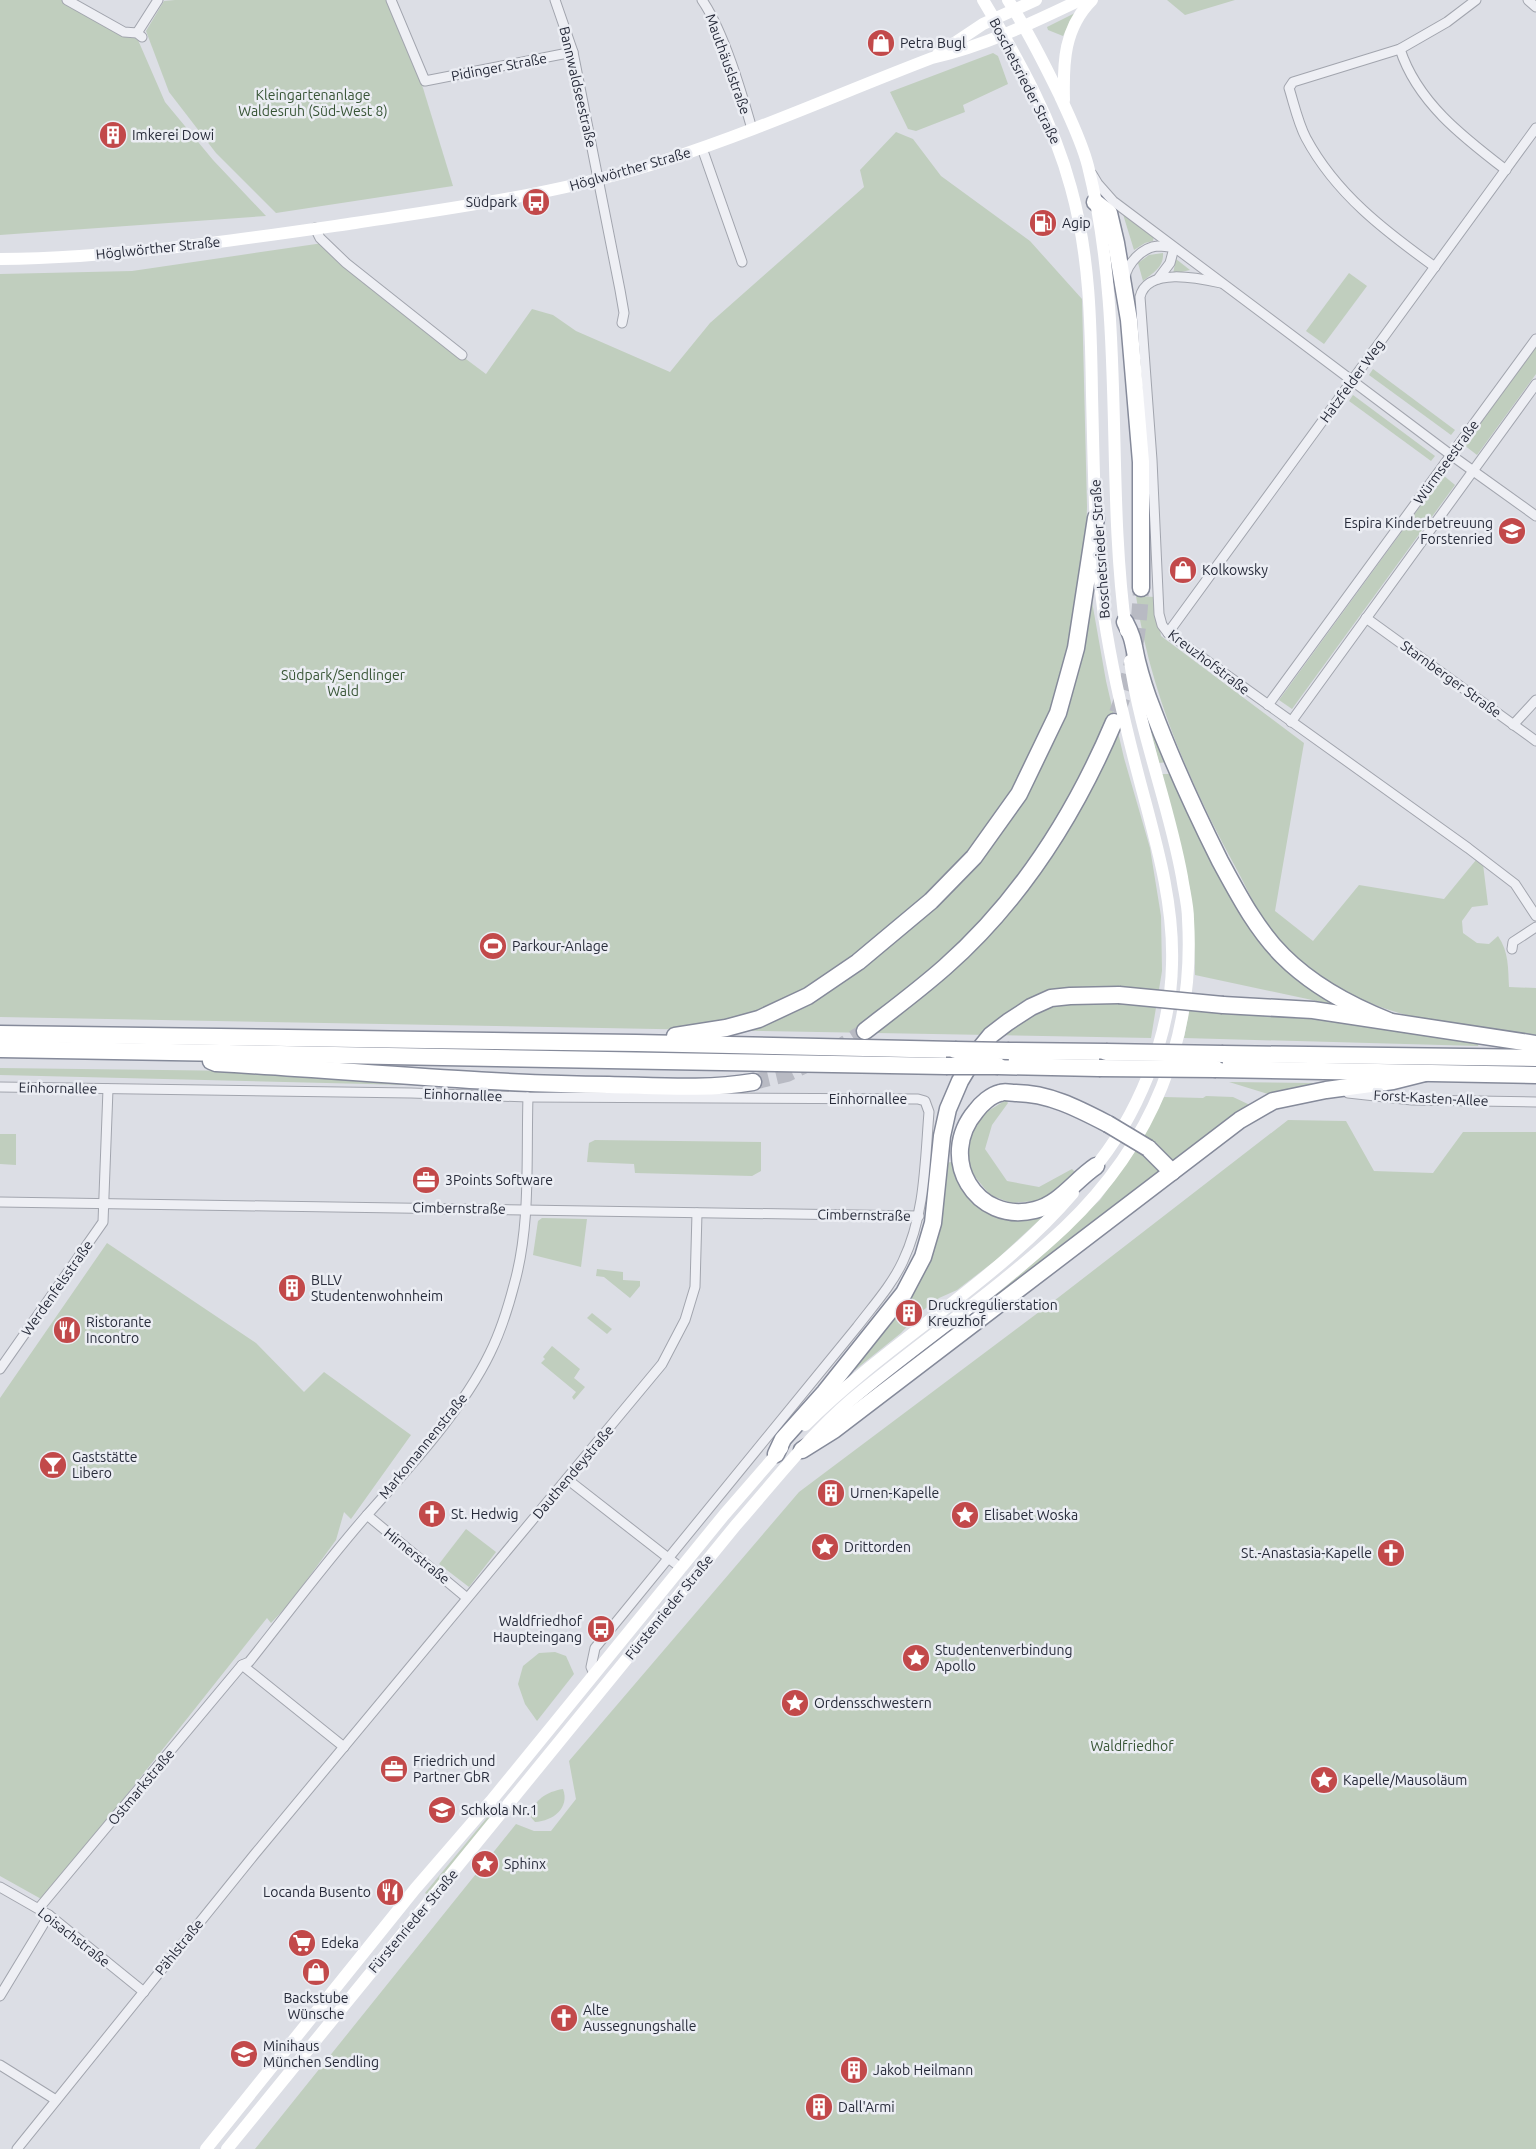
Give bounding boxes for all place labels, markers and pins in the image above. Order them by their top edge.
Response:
shop icon: Petra Bugl [866,28,896,58]
place label: Petra Bugl [900,35,966,51]
building icon: Imkerei Dowi [98,120,128,150]
place label: Imkerei Dowi [132,127,214,143]
bus stop icon: Südpark [521,187,551,217]
place label: Südpark [466,194,517,210]
fuel station icon: Agip [1028,208,1058,238]
place label: Agip [1062,215,1091,231]
place label: Espira Kinderbetreuung Forstenried [1344,515,1493,547]
school or university icon: Espira Kinderbetreuung Forstenried [1497,516,1527,546]
shop icon: Kolkowsky [1168,555,1198,585]
place label: Kolkowsky [1202,562,1268,578]
sports icon: Parkour-Anlage [478,931,508,961]
place label: Parkour-Anlage [512,938,609,954]
office icon: 3Points Software [411,1165,441,1195]
place label: 3Points Software [445,1172,553,1188]
place label: BLLV Studentenwohnheim [311,1272,443,1304]
building icon: BLLV Studentenwohnheim [277,1273,307,1303]
place label: Druckregulierstation Kreuzhof [928,1297,1058,1329]
building icon: Druckregulierstation Kreuzhof [894,1298,924,1328]
place label: Ristorante Incontro [86,1314,152,1346]
restaurant icon: Ristorante Incontro [52,1315,82,1345]
place label: Gaststätte Libero [72,1449,138,1481]
bar icon: Gaststätte Libero [38,1450,68,1480]
building icon: Urnen-Kapelle [816,1478,846,1508]
place label: Urnen-Kapelle [850,1485,939,1501]
church icon: St. Hedwig [417,1499,447,1529]
place icon: Elisabet Woska [950,1500,980,1530]
place label: St. Hedwig [451,1506,519,1522]
place label: Elisabet Woska [984,1507,1078,1523]
place icon: Drittorden [810,1532,840,1562]
church icon: St.-Anastasia-Kapelle [1376,1538,1406,1568]
place label: Drittorden [844,1539,911,1555]
place label: St.-Anastasia-Kapelle [1241,1545,1372,1561]
place label: Waldfriedhof Haupteingang [493,1613,583,1645]
bus stop icon: Waldfriedhof Haupteingang [586,1614,616,1644]
place label: Studentenverbindung Apollo [935,1642,1073,1674]
place icon: Studentenverbindung Apollo [901,1643,931,1673]
place icon: Ordensschwestern [780,1688,810,1718]
place label: Ordensschwestern [814,1695,932,1711]
place label: Friedrich und Partner GbR [413,1753,495,1785]
office icon: Friedrich und Partner GbR [379,1754,409,1784]
place icon: Kapelle/Mausoläum [1309,1765,1339,1795]
place label: Kapelle/Mausoläum [1343,1772,1467,1788]
school or university icon: Schkola Nr.1 [427,1795,457,1825]
place label: Schkola Nr.1 [461,1802,538,1818]
place icon: Sphinx [470,1849,500,1879]
place label: Sphinx [504,1856,546,1872]
restaurant icon: Locanda Busento [375,1877,405,1907]
place label: Locanda Busento [263,1884,371,1900]
supermarket icon: Edeka [287,1928,317,1958]
place label: Edeka [321,1935,359,1951]
shop icon: Backstube Wünsche [301,1957,331,1987]
place label: Backstube Wünsche [283,1990,349,2022]
place label: Alte Aussegnungshalle [583,2002,696,2034]
church icon: Alte Aussegnungshalle [549,2003,579,2033]
place label: Minihaus München Sendling [263,2038,379,2070]
school or university icon: Minihaus München Sendling [229,2039,259,2069]
building icon: Jakob Heilmann [839,2055,869,2085]
place label: Jakob Heilmann [873,2062,973,2078]
building icon: Dall'Armi [804,2092,834,2122]
place label: Dall'Armi [838,2099,895,2115]

